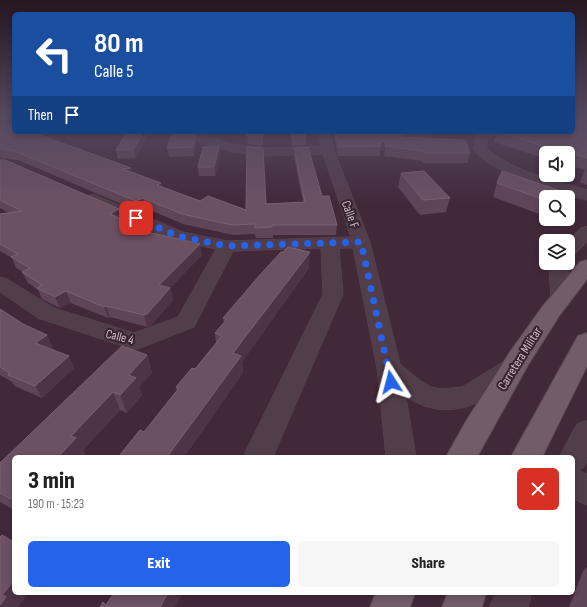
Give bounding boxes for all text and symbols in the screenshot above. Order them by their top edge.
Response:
text: 80 m [94,27,143,60]
icon: left [28,28,80,80]
text: Calle 5 [94,61,133,82]
icon: arrive [61,104,83,126]
text: Then [28,106,53,125]
map controls [539,146,575,270]
button: sound [539,146,575,182]
button: search [539,190,575,226]
street label: Calle F [338,198,362,230]
pin [119,201,153,235]
icon: arrive [125,207,147,229]
button: layers [539,234,575,270]
street label: Carretera Militar [494,324,546,393]
street label: Calle 4 [104,326,136,348]
position arrow [370,361,412,403]
text: 3 min [28,466,75,495]
button: close [517,468,559,510]
text: 190 m · 15:23 [28,496,84,512]
button: Exit [28,541,290,587]
button: Share [298,541,559,587]

